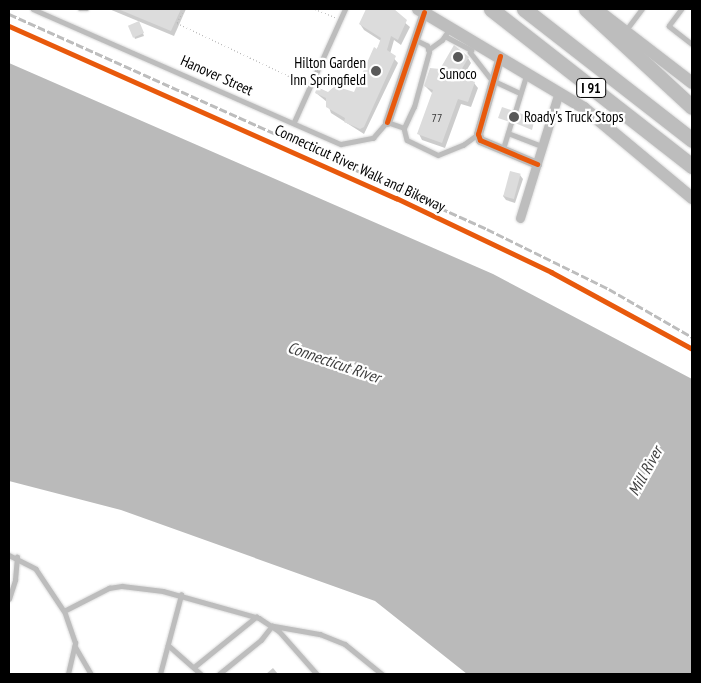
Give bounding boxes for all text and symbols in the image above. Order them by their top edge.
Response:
street label: Hanover Street [178,51,256,99]
marker: Sunoco [452,51,464,63]
place label: Hilton Garden Inn Springfield [290,53,366,88]
marker: Hilton Garden Inn Springfield [370,65,382,77]
place label: Sunoco [439,65,477,83]
road number: I 91 [576,76,606,100]
place label: Roady's Truck Stops [524,108,624,126]
house number: 77 [432,111,442,125]
marker: Roady's Truck Stops [508,111,520,123]
street label: Connecticut River Walk and Bikeway [272,120,448,216]
water label: Connecticut River [285,337,383,387]
water label: Mill River [624,443,666,499]

